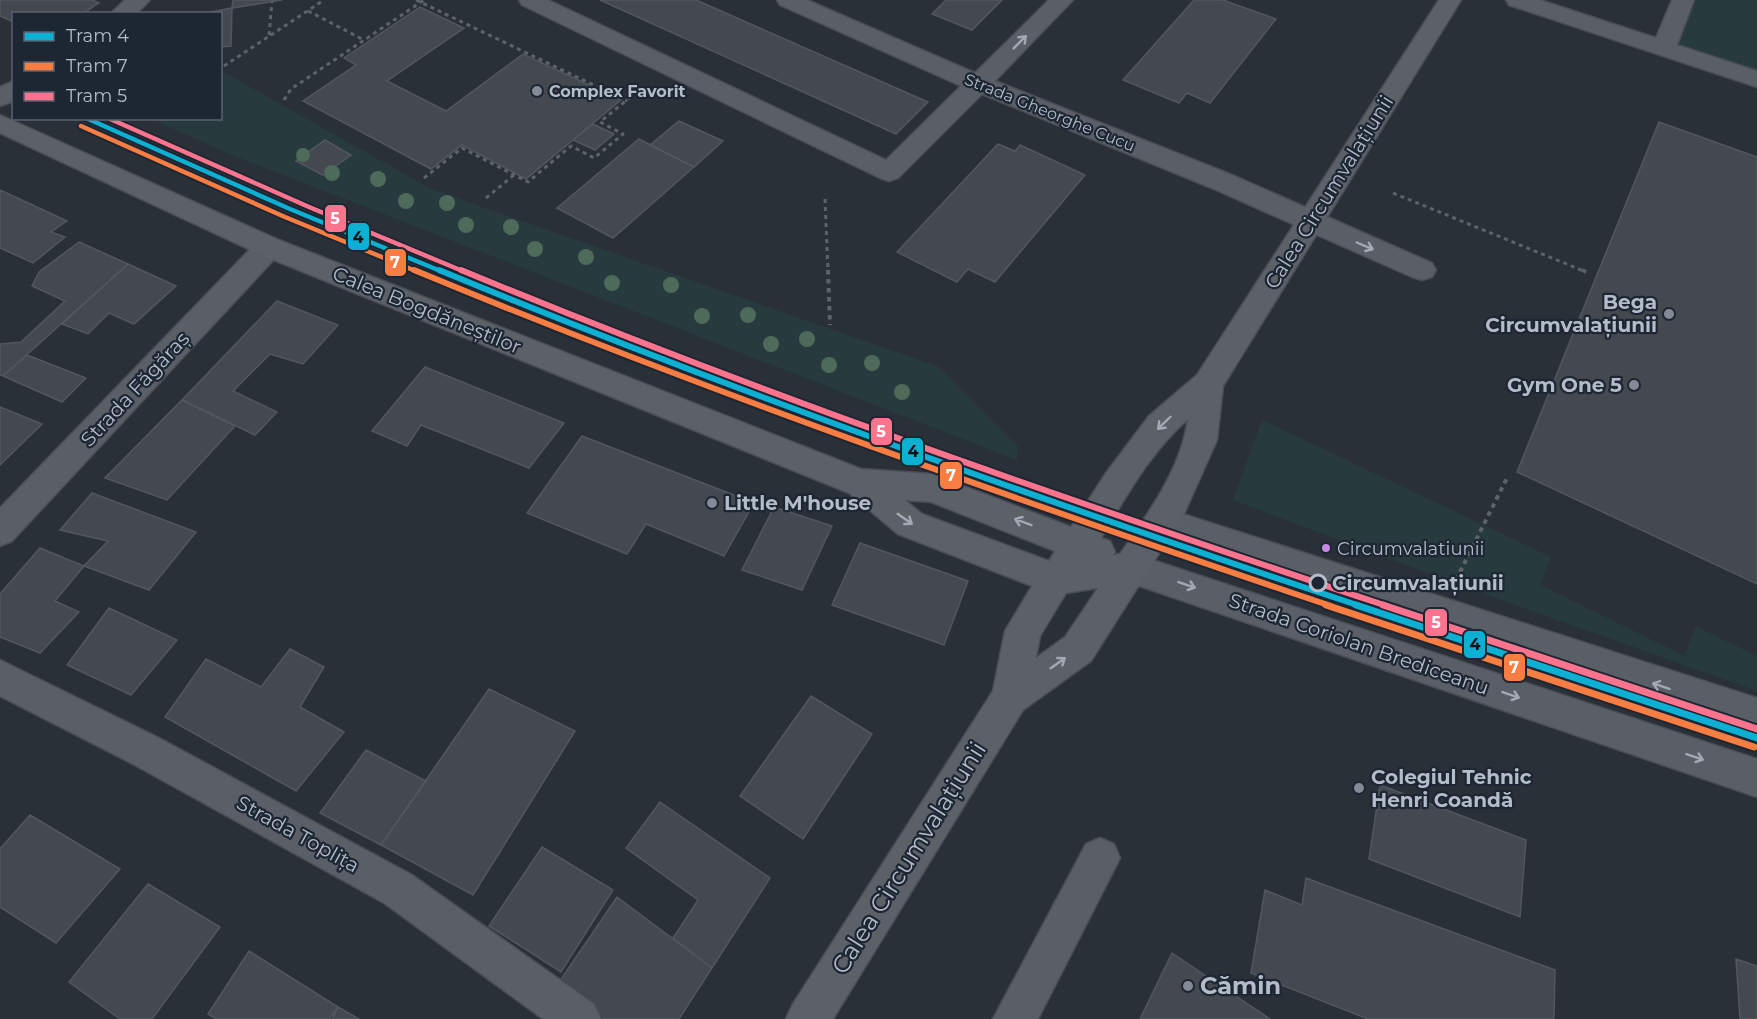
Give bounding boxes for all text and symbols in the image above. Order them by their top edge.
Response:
legend [12,12,222,120]
text: Tram 4 [66,25,129,47]
one-way arrow [1013,35,1027,50]
text: Tram 7 [66,55,128,77]
street label: Strada Gheorghe Cucu [962,70,1138,155]
place label: Complex Favorit [549,82,685,101]
marker: Complex Favorit [530,84,544,98]
text: Tram 5 [66,85,127,107]
street label: Calea Circumvalațiunii [1260,91,1399,294]
line badge: 5 [324,204,347,233]
text: 5 [330,209,340,228]
line badge: 4 [347,222,370,251]
text: 4 [352,228,364,247]
one-way arrow [1355,241,1373,253]
line badge: 7 [384,248,407,277]
text: 7 [390,253,400,272]
street label: Calea Bogdăneștilor [329,261,525,360]
place label: Bega Circumvalațiunii [1485,290,1657,338]
marker: Bega Circumvalațiunii [1662,307,1676,321]
street label: Strada Făgăraș [76,326,195,452]
place label: Gym One 5 [1507,373,1622,397]
marker: Gym One 5 [1627,378,1641,392]
one-way arrow [1156,415,1171,430]
line badge: 5 [870,417,893,446]
text: 5 [876,422,886,441]
line badge: 4 [901,437,924,466]
text: 4 [907,442,919,461]
line badge: 7 [939,461,963,490]
text: 7 [946,466,956,485]
place label: Little M'house [724,491,871,515]
marker: Little M'house [705,496,719,510]
one-way arrow [897,513,913,525]
one-way arrow [1015,516,1033,527]
place label: Circumvalatiunii [1337,538,1484,560]
marker: Circumvalatiunii [1320,542,1332,554]
place label: Circumvalațiunii [1332,571,1504,596]
marker: Circumvalațiunii [1309,574,1327,592]
one-way arrow [1177,581,1196,592]
street label: Strada Coriolan Brediceanu [1226,588,1492,700]
line badge: 5 [1424,608,1448,637]
text: 5 [1431,613,1441,632]
line badge: 4 [1463,630,1486,659]
text: 4 [1469,635,1481,654]
line badge: 7 [1503,653,1526,682]
one-way arrow [1050,657,1066,669]
text: 7 [1509,658,1519,677]
one-way arrow [1652,679,1671,690]
one-way arrow [1501,690,1520,701]
street label: Calea Circumvalațiunii [825,736,992,979]
one-way arrow [1686,753,1704,764]
place label: Colegiul Tehnic Henri Coandă [1371,765,1532,812]
marker: Colegiul Tehnic Henri Coandă [1352,781,1366,795]
street label: Strada Toplița [232,790,364,878]
place label: Cămin [1200,971,1281,1000]
marker: Cămin [1181,979,1195,993]

